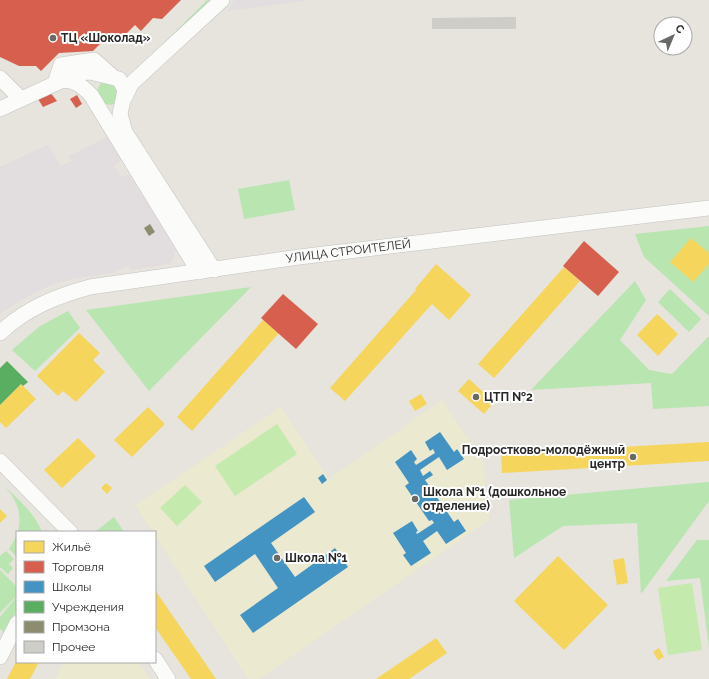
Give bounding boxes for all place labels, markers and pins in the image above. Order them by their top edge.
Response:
place label: ТЦ «Шоколад» [61,31,151,45]
marker: ТЦ «Шоколад» [48,33,58,43]
place label: ЦТП №2 [484,390,533,404]
marker: ЦТП №2 [471,392,481,402]
place label: Подростково-молодёжный центр [462,443,625,471]
marker: Подростково-молодёжный центр [628,452,638,462]
place label: Школа №1 (дошкольное отделение) [423,485,566,513]
marker: Школа №1 (дошкольное отделение) [410,494,420,504]
place label: Школа №1 [285,551,348,565]
marker: Школа №1 [272,553,282,563]

